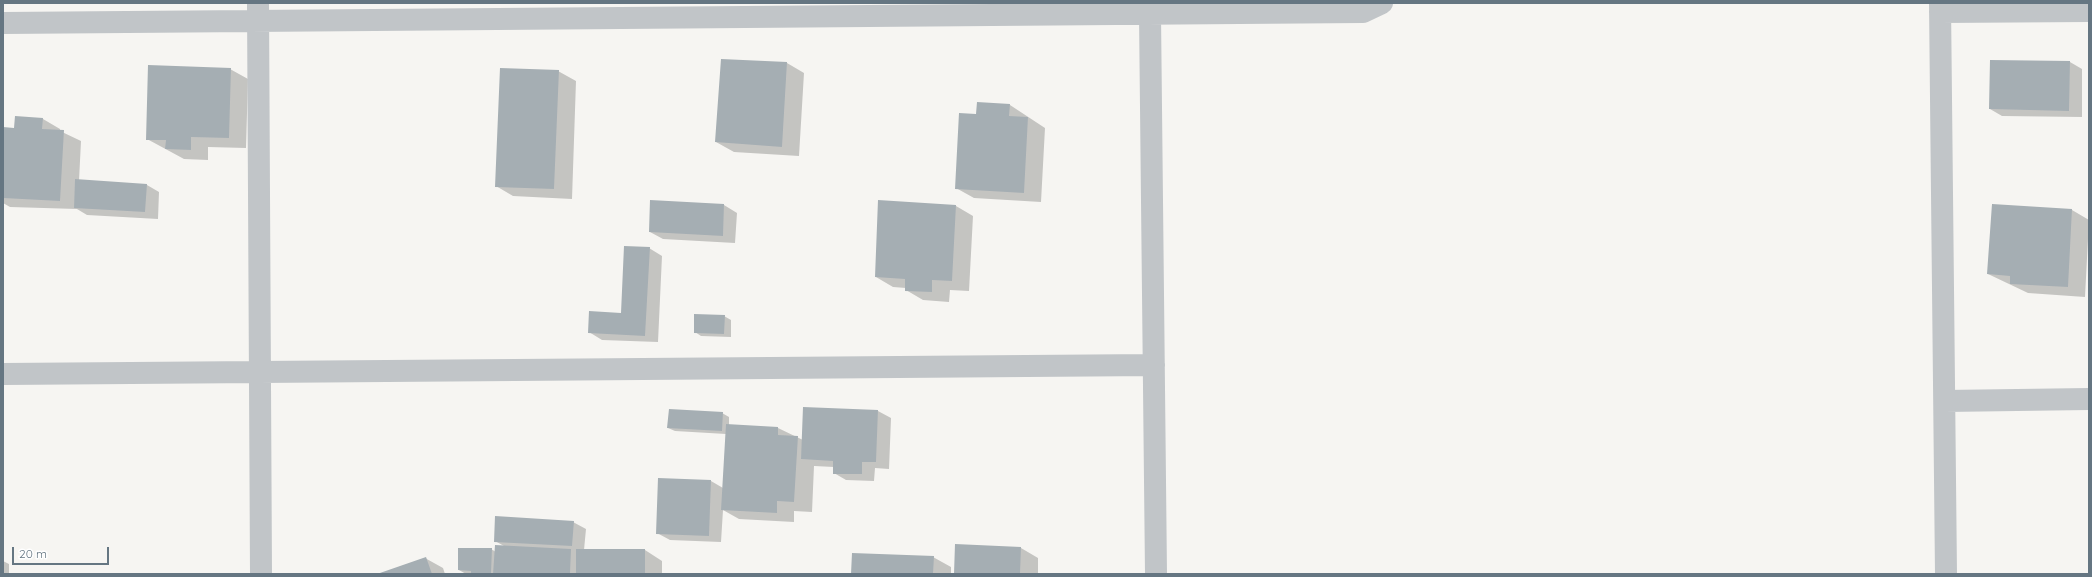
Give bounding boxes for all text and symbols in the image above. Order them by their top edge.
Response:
scale bar [14,539,111,565]
text: 20 m [19,546,47,561]

